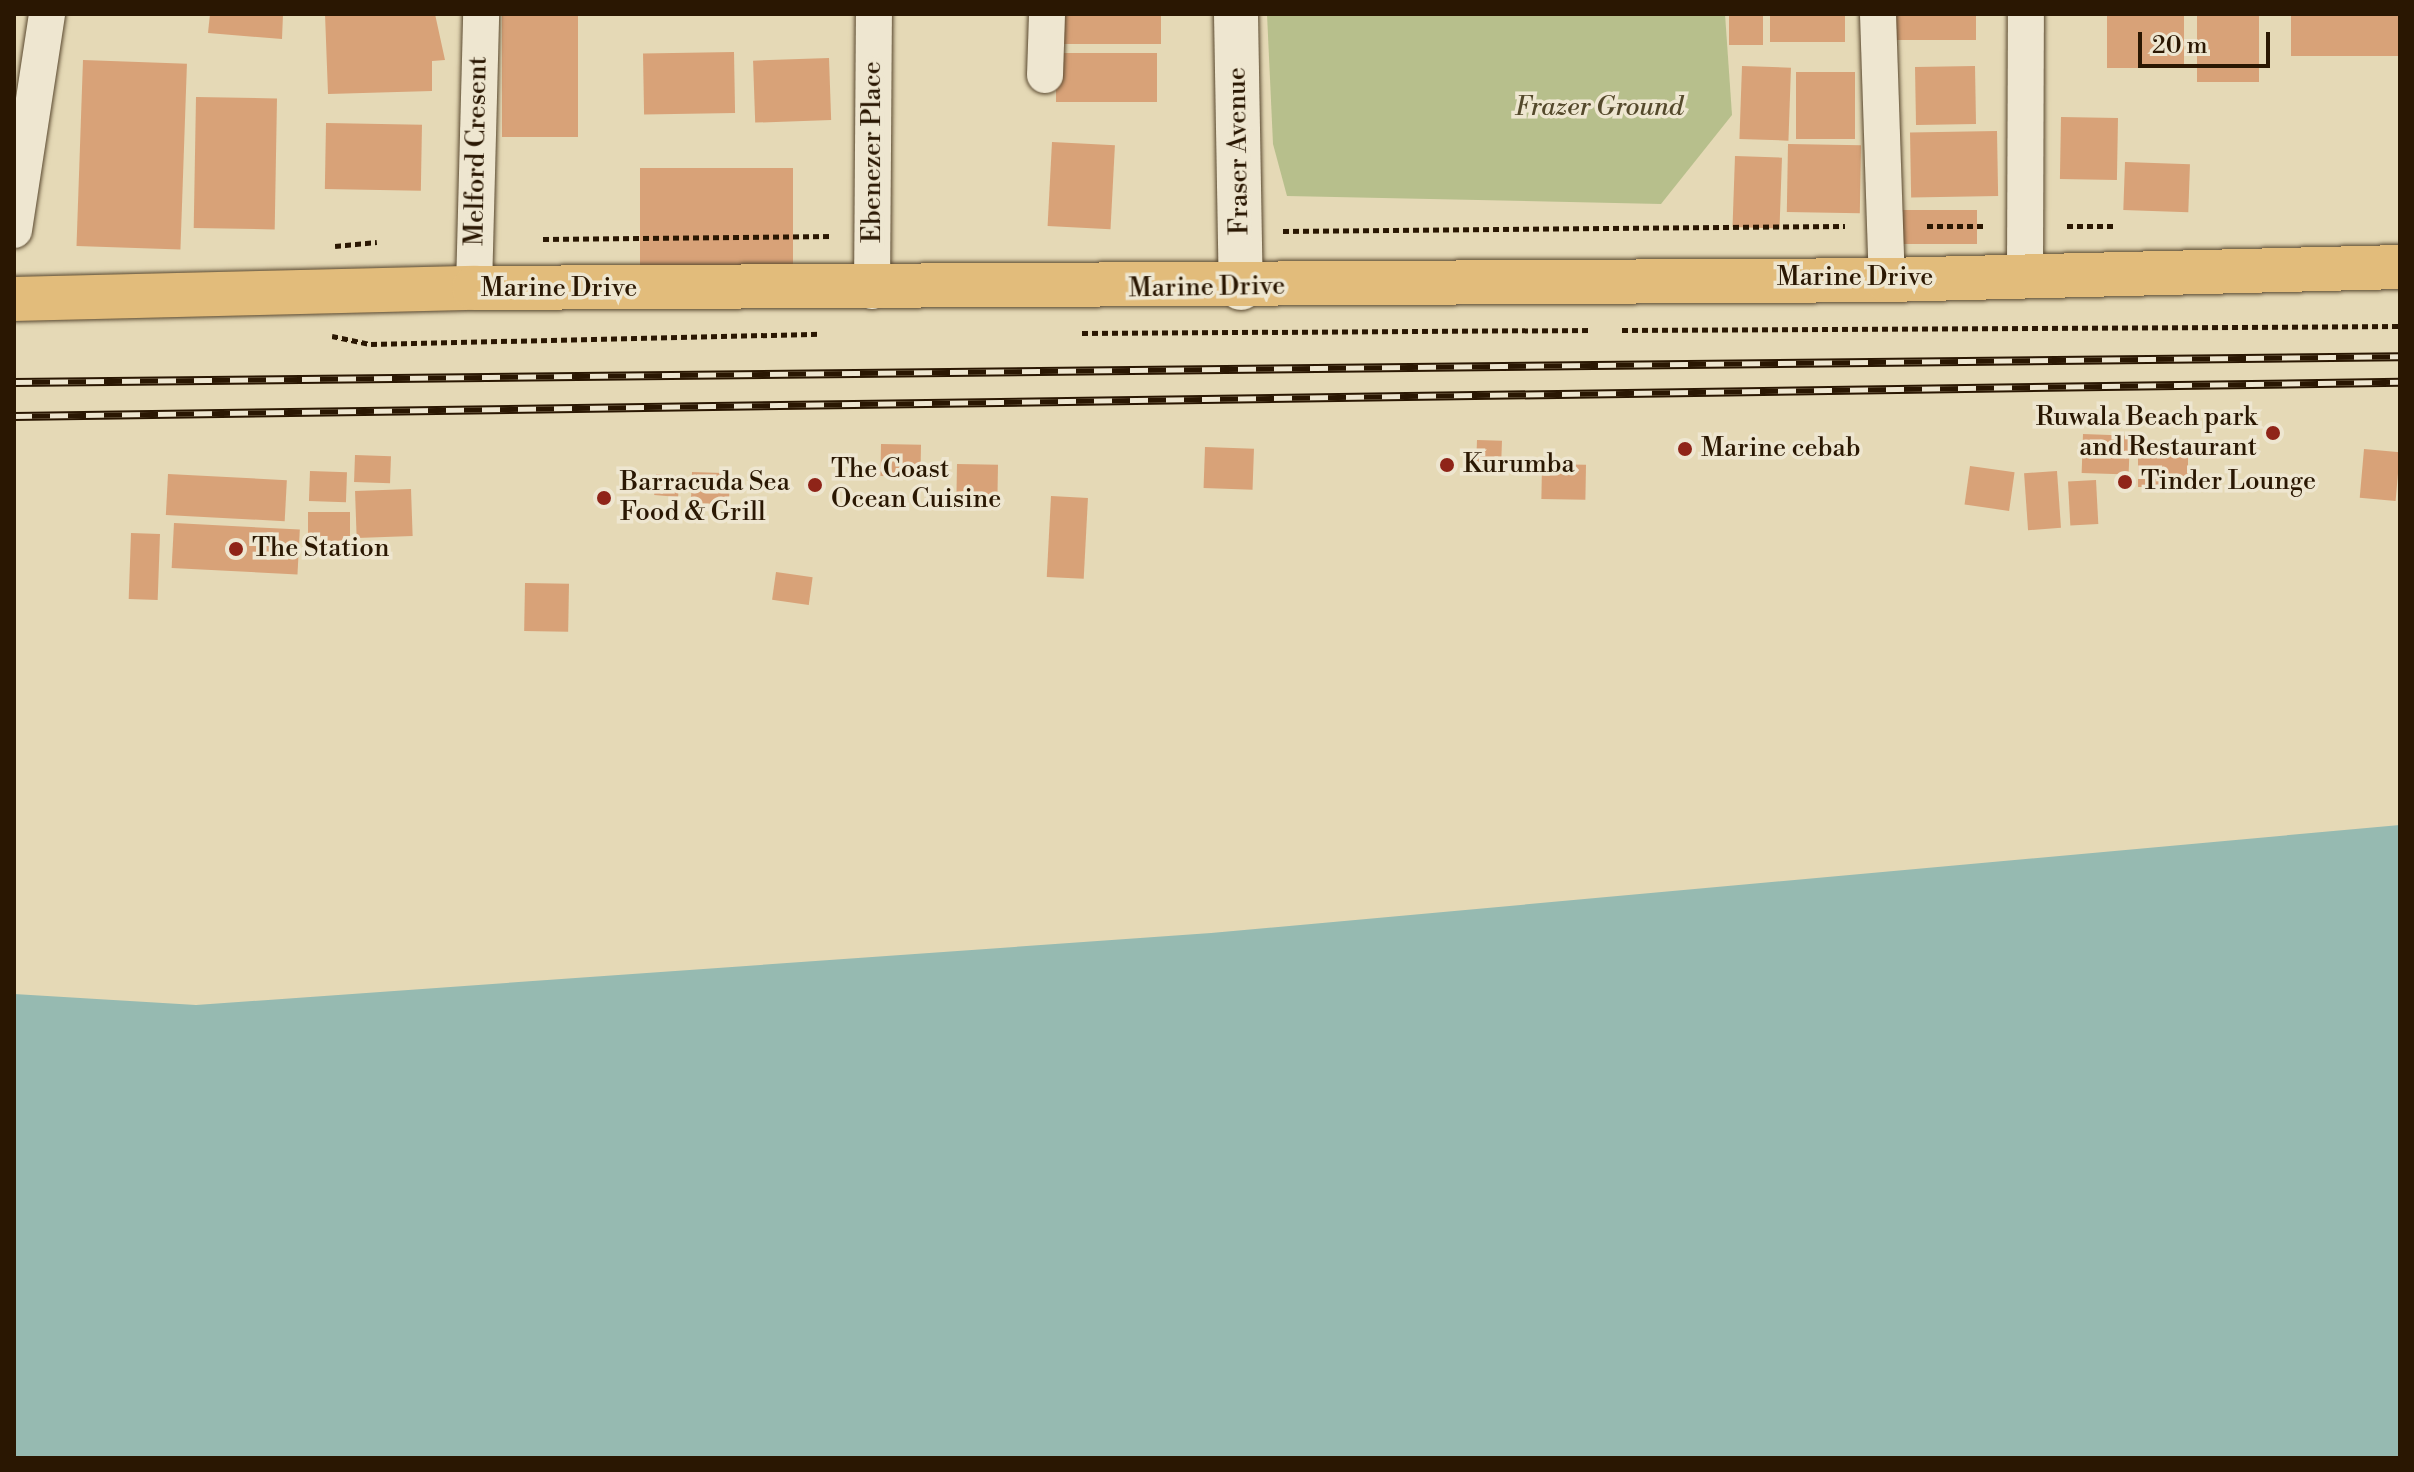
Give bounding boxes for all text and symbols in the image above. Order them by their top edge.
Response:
scale bar [2142,16,2274,66]
text: 20 m [2152,31,2208,61]
street label: Melford Cresent [460,56,494,246]
street label: Ebenezer Place [857,61,889,243]
street label: Fraser Avenue [1222,67,1256,235]
park label: Frazer Ground [1515,92,1683,124]
street label: Marine Drive [1777,262,1933,294]
street label: Marine Drive [1128,271,1286,305]
street label: Marine Drive [481,273,637,305]
place label: Ruwala Beach park and Restaurant [2036,402,2257,464]
marker: Ruwala Beach park and Restaurant [2264,424,2282,442]
place label: Marine cebab [1701,433,1861,465]
marker: Marine cebab [1676,440,1694,458]
place label: Kurumba [1463,449,1575,481]
place label: The Coast Ocean Cuisine [831,454,1001,516]
marker: Kurumba [1438,456,1456,474]
place label: Tinder Lounge [2141,466,2316,498]
place label: Barracuda Sea Food & Grill [620,467,790,528]
marker: Tinder Lounge [2116,473,2134,491]
marker: The Coast Ocean Cuisine [806,476,824,494]
marker: Barracuda Sea Food & Grill [595,489,613,507]
place label: The Station [252,533,389,565]
marker: The Station [227,540,245,558]

